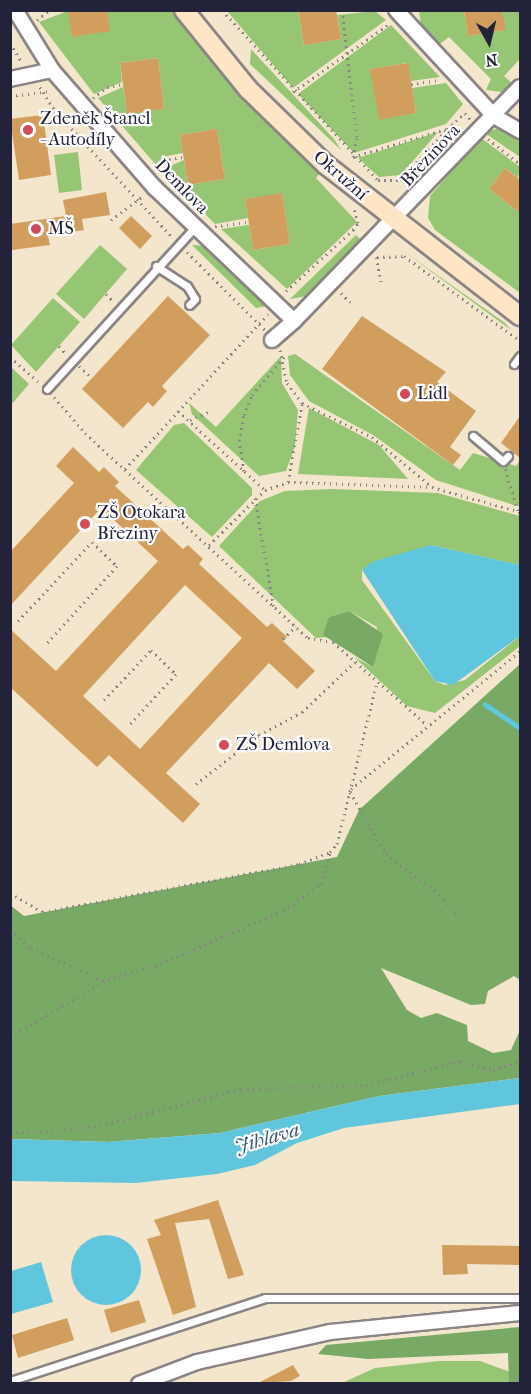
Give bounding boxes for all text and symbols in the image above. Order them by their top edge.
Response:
north arrow [459,12,519,72]
text: N [484,50,499,71]
place label: Zdeněk Štancl - Autodíly [40,109,150,152]
street label: Březinova [397,120,465,192]
marker: Zdeněk Štancl - Autodíly [21,123,35,137]
street label: Okružní [308,146,372,206]
street label: Demlova [149,155,213,219]
place label: MŠ [48,218,74,240]
marker: MŠ [29,222,43,236]
place label: Lidl [417,383,448,405]
marker: Lidl [398,387,412,401]
place label: ZŠ Otokara Březiny [97,503,186,546]
marker: ZŠ Otokara Březiny [78,517,92,531]
place label: ZŠ Demlova [236,734,330,756]
marker: ZŠ Demlova [217,738,231,752]
water label: Jihlava [232,1117,302,1159]

